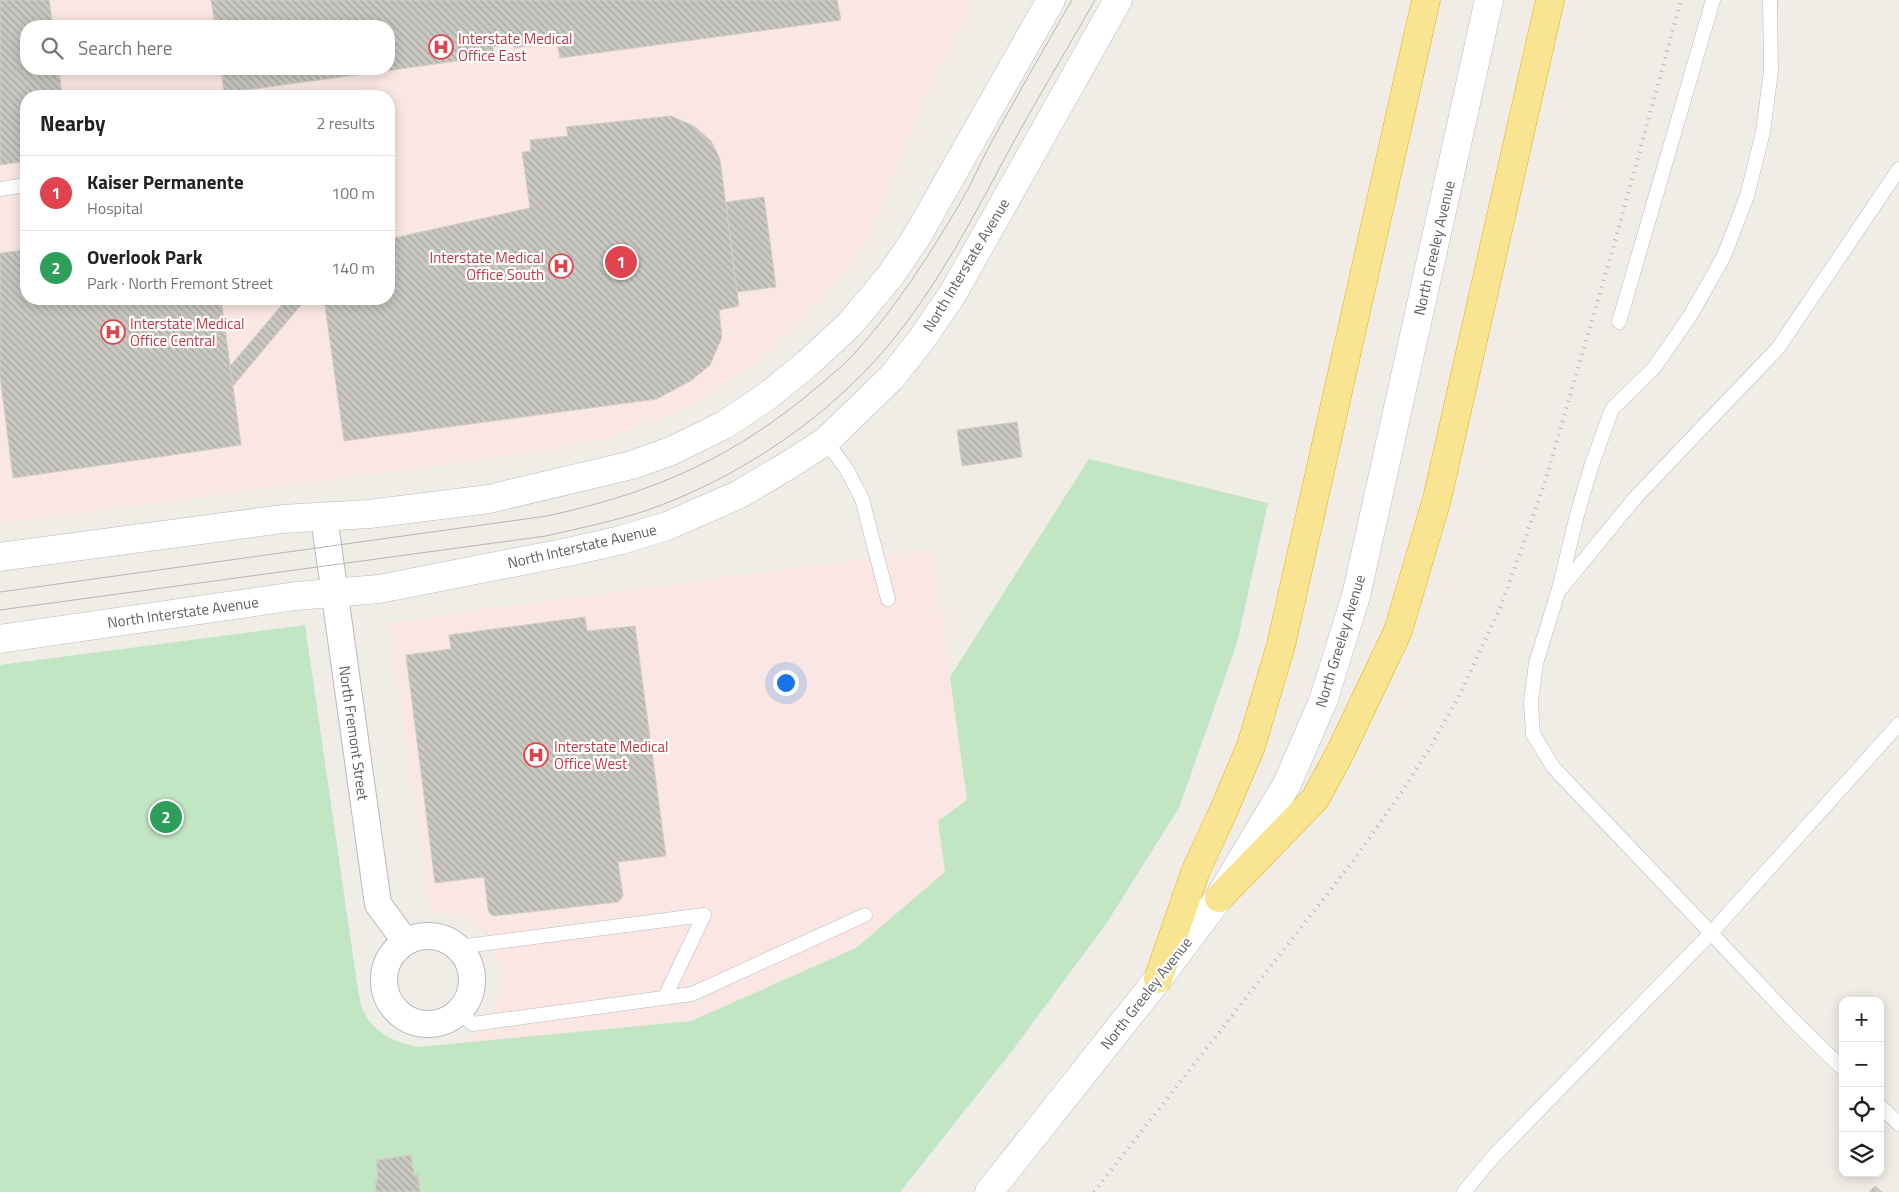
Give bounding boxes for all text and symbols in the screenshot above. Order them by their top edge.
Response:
search box [20,20,395,75]
place label: Interstate Medical Office East [458,27,572,67]
text: Search here [78,33,172,62]
icon: search [38,34,66,62]
hospital icon: Interstate Medical Office East [428,34,454,60]
text: Nearby [40,107,105,139]
text: 2 results [316,111,375,135]
text: Kaiser Permanente [87,167,244,196]
street label: North Greeley Avenue [1407,178,1461,318]
text: 1 [52,181,60,205]
text: 100 m [331,181,375,205]
street label: North Interstate Avenue [917,194,1015,336]
text: Hospital [87,196,143,220]
text: Overlook Park [87,242,202,271]
pin: 1 [605,243,637,281]
place label: Interstate Medical Office South [430,246,544,286]
hospital icon: Interstate Medical Office South [548,253,574,279]
text: 2 [52,256,60,280]
text: 140 m [331,256,375,280]
text: Park · North Fremont Street [87,271,273,295]
place label: Interstate Medical Office Central [130,312,244,352]
hospital icon: Interstate Medical Office Central [100,319,126,345]
street label: North Interstate Avenue [505,518,659,574]
street label: North Greeley Avenue [1309,572,1371,710]
street label: North Interstate Avenue [106,590,260,634]
street label: North Fremont Street [333,664,375,803]
your location [773,670,799,696]
place label: Interstate Medical Office West [554,735,668,775]
hospital icon: Interstate Medical Office West [523,742,549,768]
pin: 2 [150,798,182,836]
street label: North Greeley Avenue [1095,932,1197,1054]
map controls [1839,997,1884,1177]
button: + [1839,997,1884,1042]
button: − [1839,1042,1884,1087]
button: locate [1839,1087,1884,1132]
button: layers [1839,1132,1884,1177]

